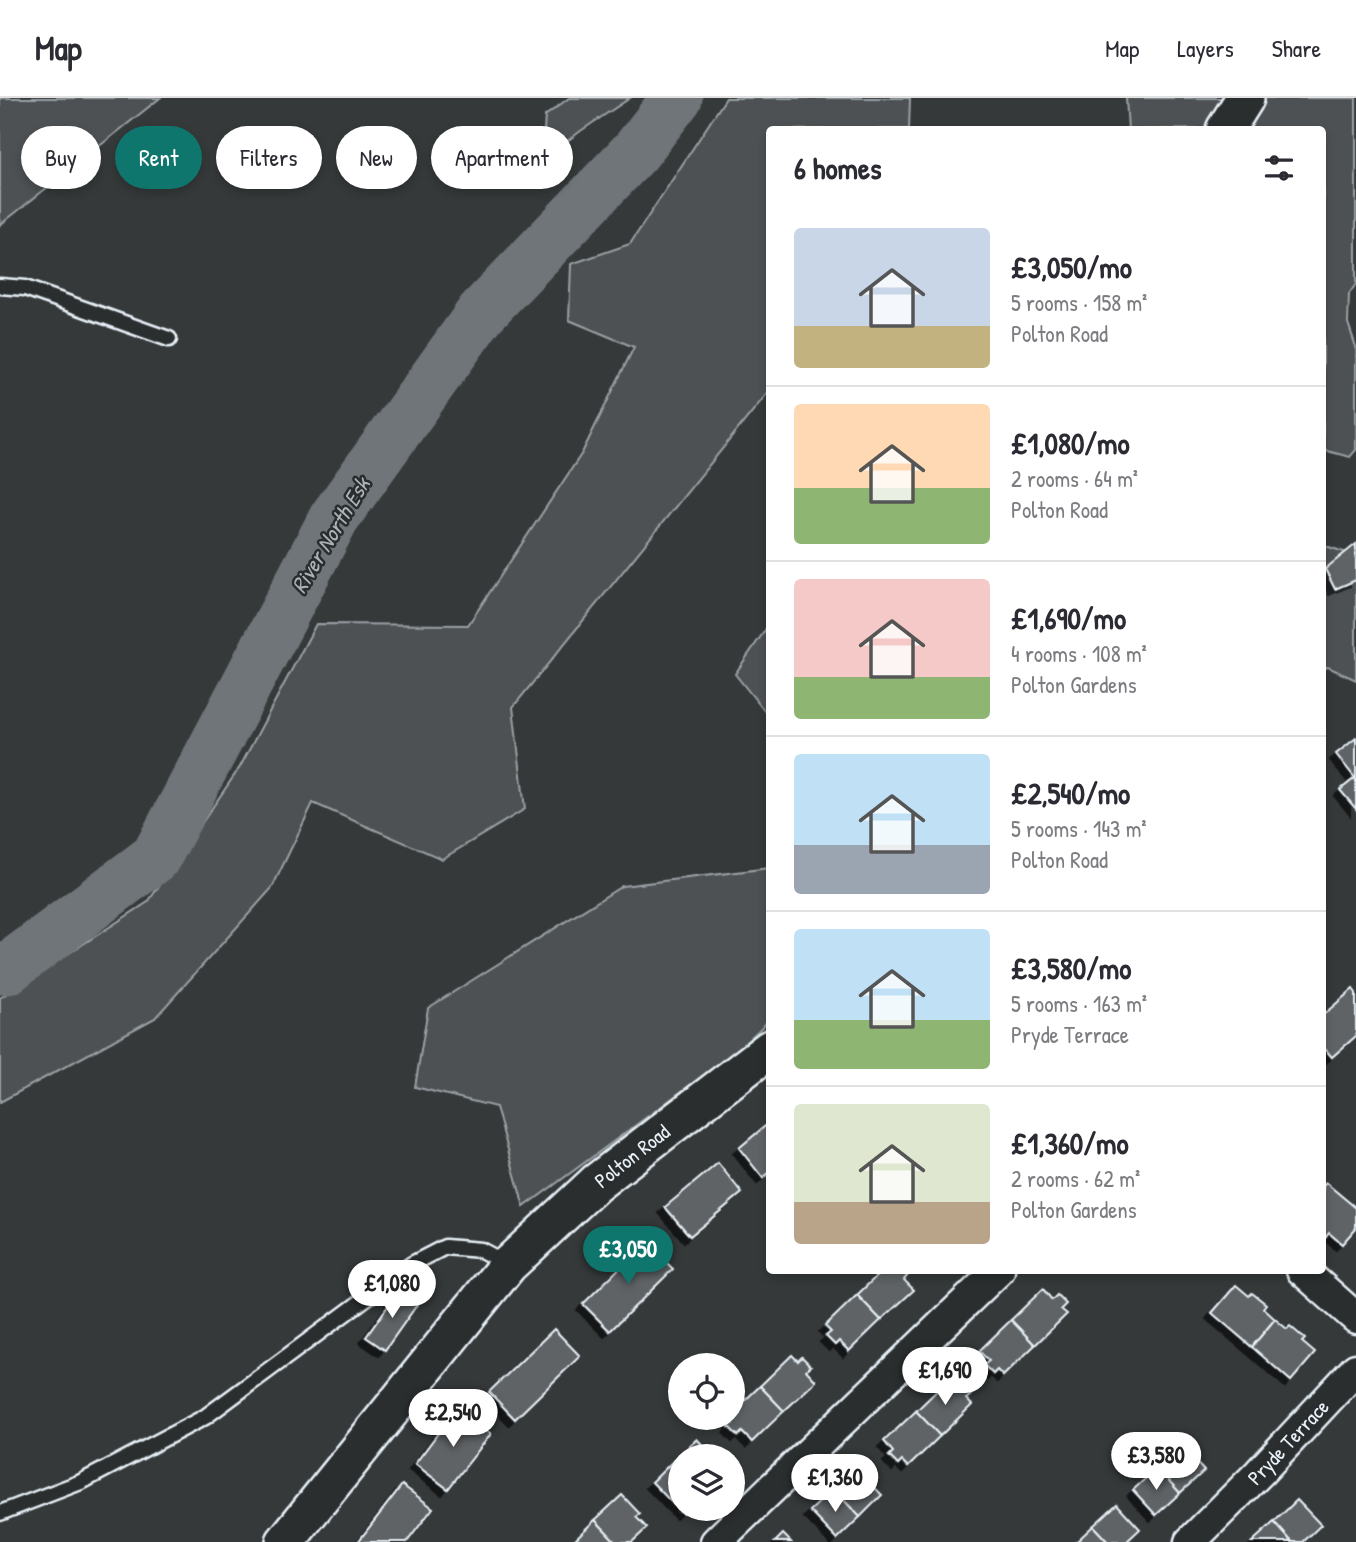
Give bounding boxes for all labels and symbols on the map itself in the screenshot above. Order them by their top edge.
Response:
water label: River North Esk [283,469,378,599]
street label: Polton Road [588,1117,676,1195]
pin: £3,050 [571,1226,685,1286]
pin: £1,080 [335,1260,449,1320]
pin: £1,690 [888,1348,1002,1407]
pin: £2,540 [396,1390,510,1449]
street label: Pryde Terrace [1241,1393,1335,1491]
pin: £3,580 [1099,1432,1213,1492]
pin: £1,360 [778,1454,892,1514]

